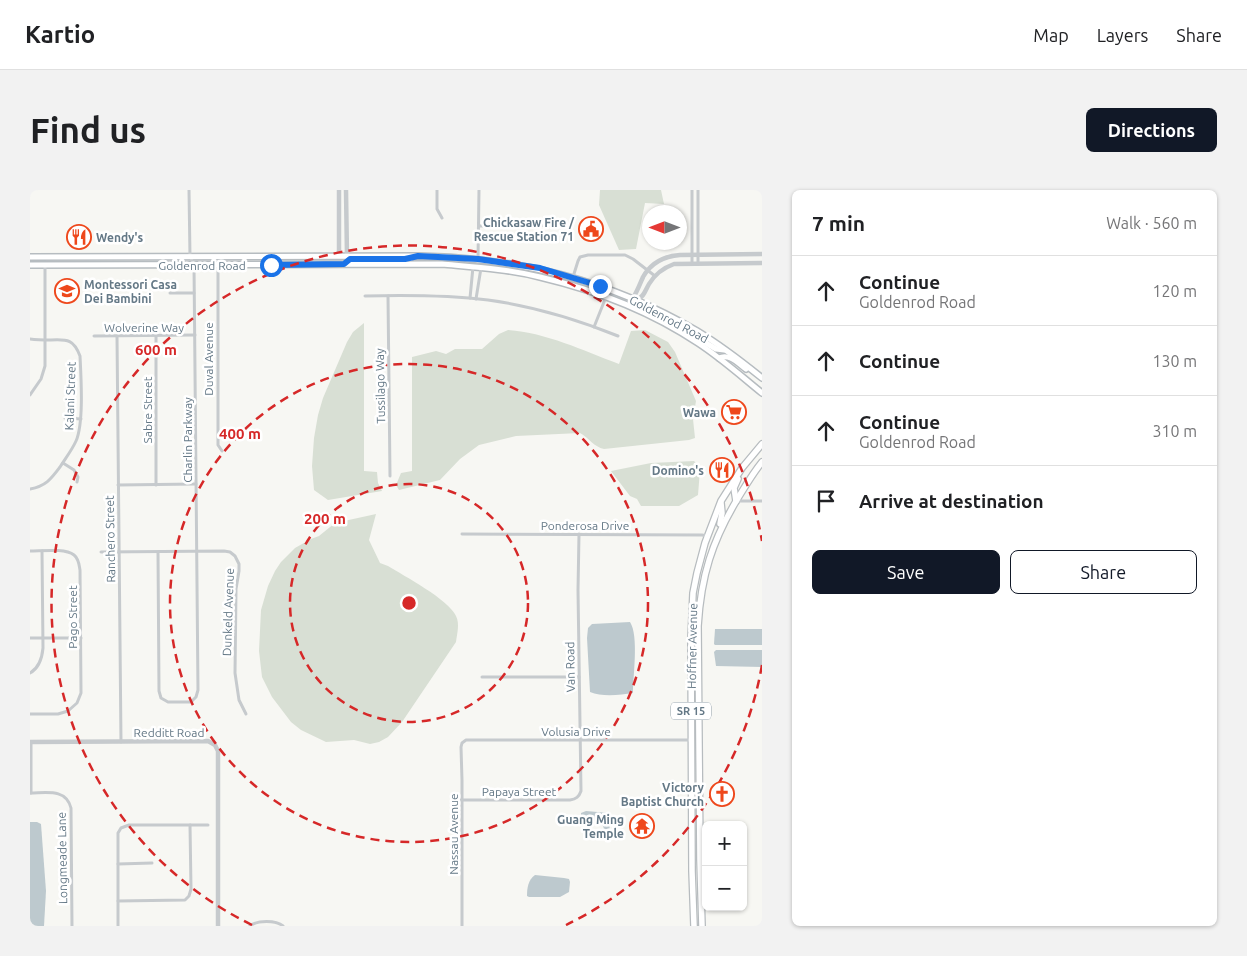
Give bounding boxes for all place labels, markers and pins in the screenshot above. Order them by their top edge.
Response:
place label: Chickasaw Fire / Rescue Station 71 [474,216,575,243]
public building icon: Chickasaw Fire / Rescue Station 71 [578,216,604,242]
restaurant icon: Wendy's [66,224,92,250]
place label: Wendy's [96,231,143,244]
school or university icon: Montessori Casa Dei Bambini [54,278,80,304]
place label: Montessori Casa Dei Bambini [84,278,177,305]
supermarket icon: Wawa [721,399,747,425]
place label: Wawa [683,406,716,419]
restaurant icon: Domino's [709,457,735,483]
place label: Domino's [652,464,704,477]
centre of rings [400,594,418,612]
place label: Victory Baptist Church [621,781,705,808]
church icon: Victory Baptist Church [709,781,735,807]
place label: Guang Ming Temple [557,813,624,840]
temple icon: Guang Ming Temple [629,813,655,839]

